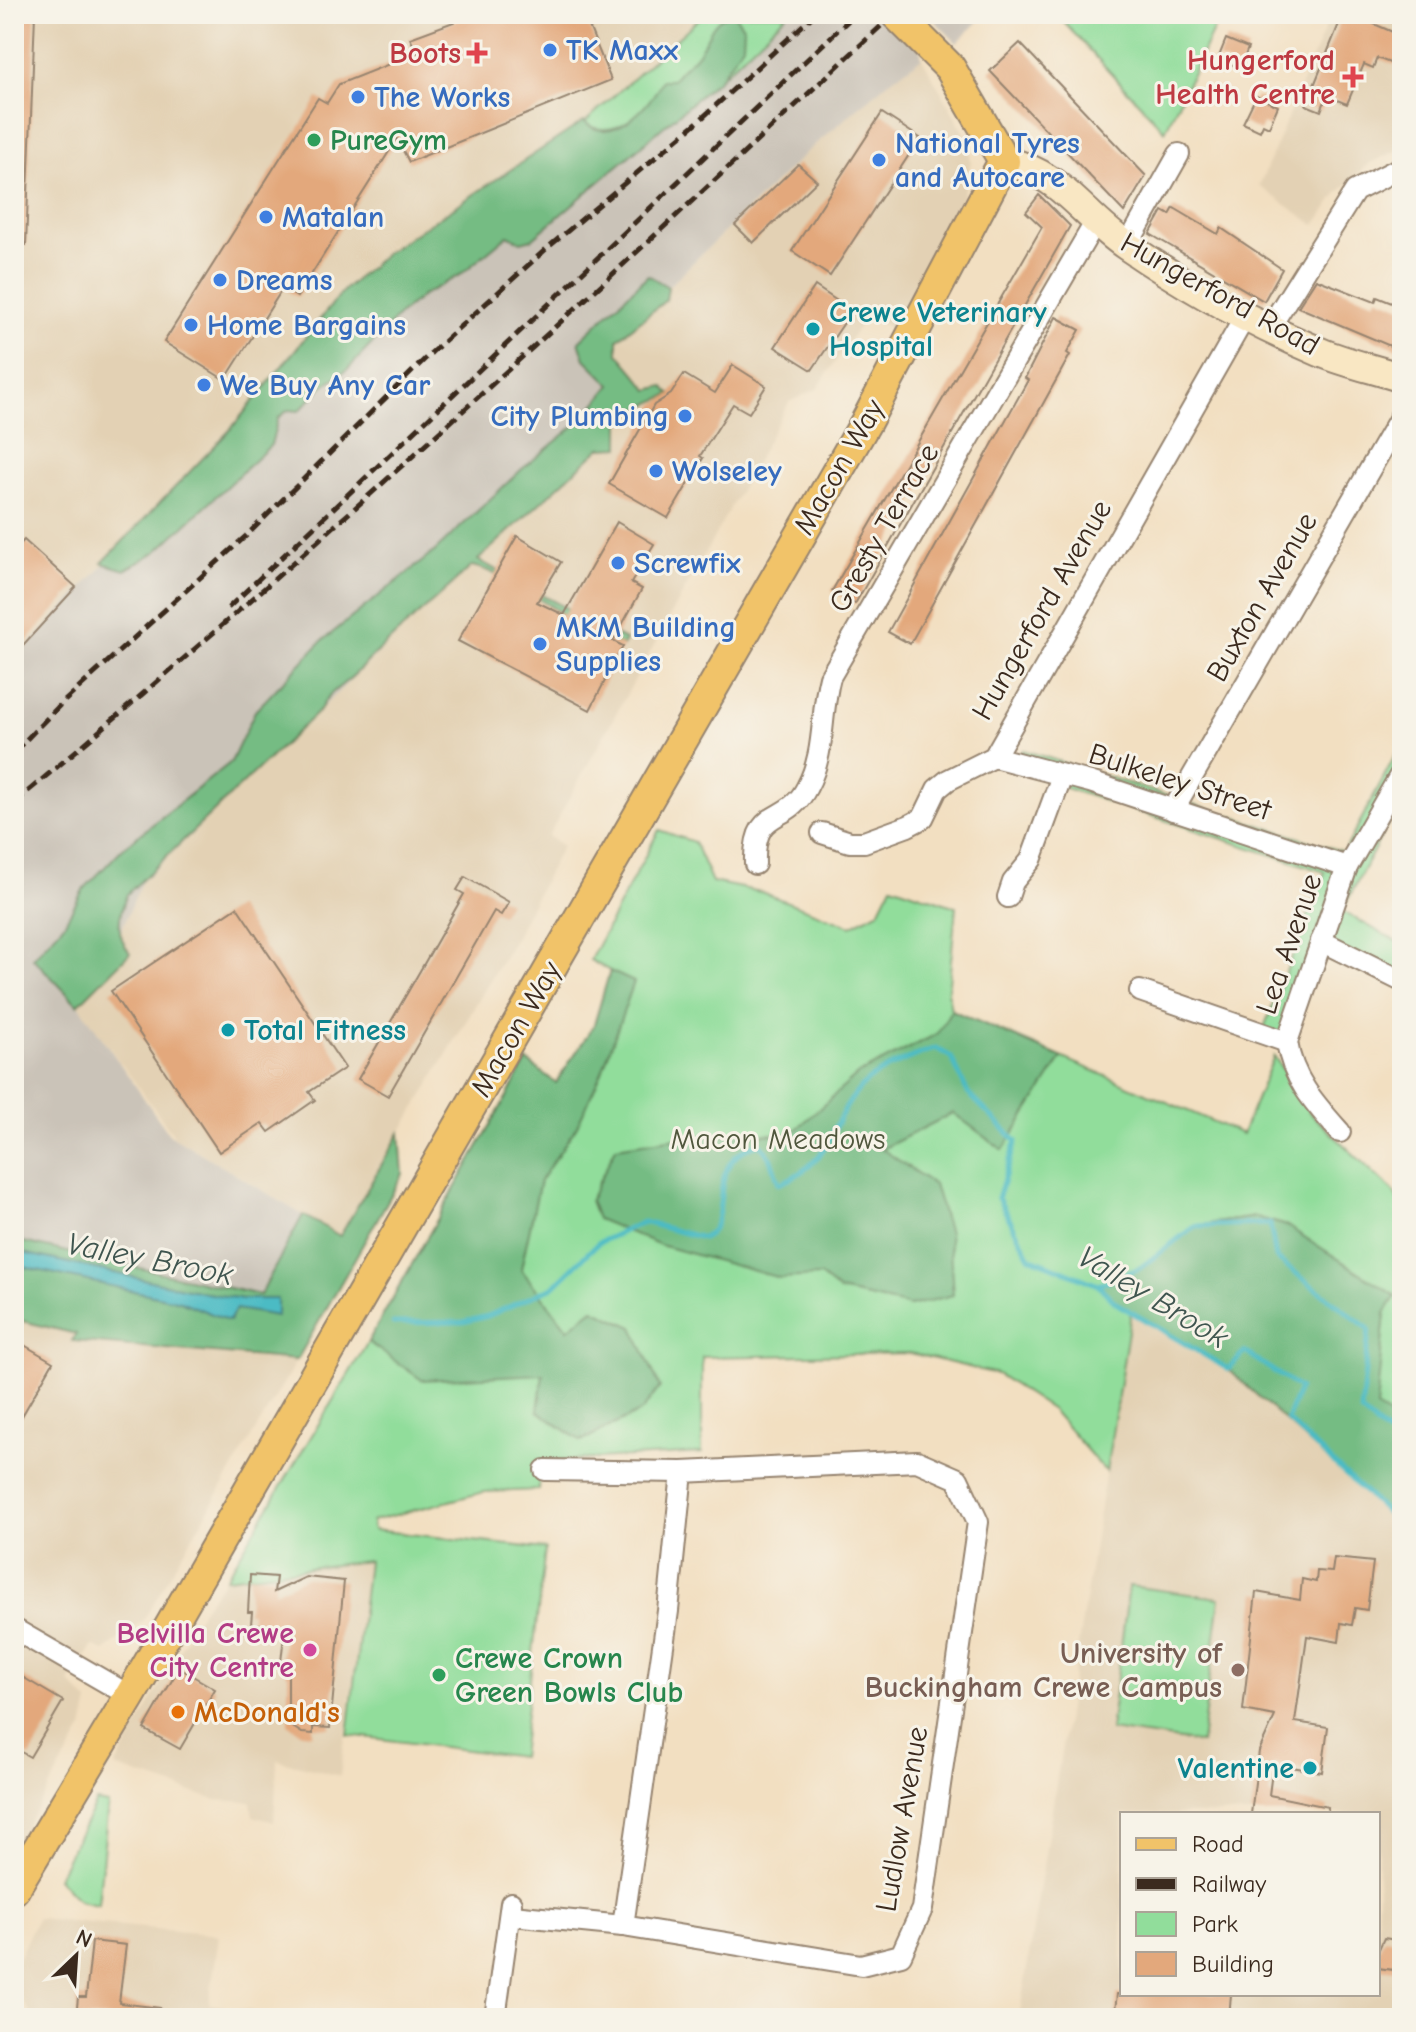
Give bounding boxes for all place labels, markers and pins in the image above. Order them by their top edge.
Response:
place label: TK Maxx [566,33,678,68]
place label: Boots [389,36,461,71]
marker: TK Maxx [541,41,559,59]
place label: Hungerford Health Centre [1155,43,1335,112]
marker: Boots [468,44,486,62]
marker: Hungerford Health Centre [1342,66,1364,88]
place label: The Works [374,80,510,115]
marker: The Works [349,88,367,106]
place label: PureGym [330,123,447,158]
place label: National Tyres and Autocare [895,126,1080,195]
marker: PureGym [305,131,323,149]
marker: National Tyres and Autocare [870,151,888,169]
place label: Matalan [282,200,384,235]
marker: Matalan [257,208,275,226]
place label: Dreams [236,263,332,298]
marker: Dreams [211,271,229,289]
place label: Crewe Veterinary Hospital [829,295,1047,364]
place label: Home Bargains [207,308,406,343]
marker: Home Bargains [182,316,200,334]
marker: Crewe Veterinary Hospital [804,320,822,338]
place label: We Buy Any Car [220,368,430,403]
marker: We Buy Any Car [195,376,213,394]
place label: City Plumbing [491,399,669,434]
marker: City Plumbing [676,407,694,425]
place label: Wolseley [672,454,782,489]
marker: Wolseley [647,462,665,480]
place label: Screwfix [634,546,741,581]
marker: Screwfix [609,554,627,572]
place label: MKM Building Supplies [556,610,736,679]
marker: MKM Building Supplies [531,635,549,653]
place label: Total Fitness [244,1013,406,1048]
marker: Total Fitness [219,1021,237,1039]
place label: Belvilla Crewe City Centre [116,1616,294,1685]
place label: University of Buckingham Crewe Campus [865,1636,1223,1705]
marker: Belvilla Crewe City Centre [301,1641,319,1659]
place label: Crewe Crown Green Bowls Club [455,1641,683,1710]
marker: University of Buckingham Crewe Campus [1229,1661,1247,1679]
marker: Crewe Crown Green Bowls Club [430,1666,448,1684]
place label: McDonald's [194,1695,340,1730]
marker: McDonald's [169,1703,187,1721]
place label: Valentine [1178,1751,1294,1786]
marker: Valentine [1301,1759,1319,1777]

